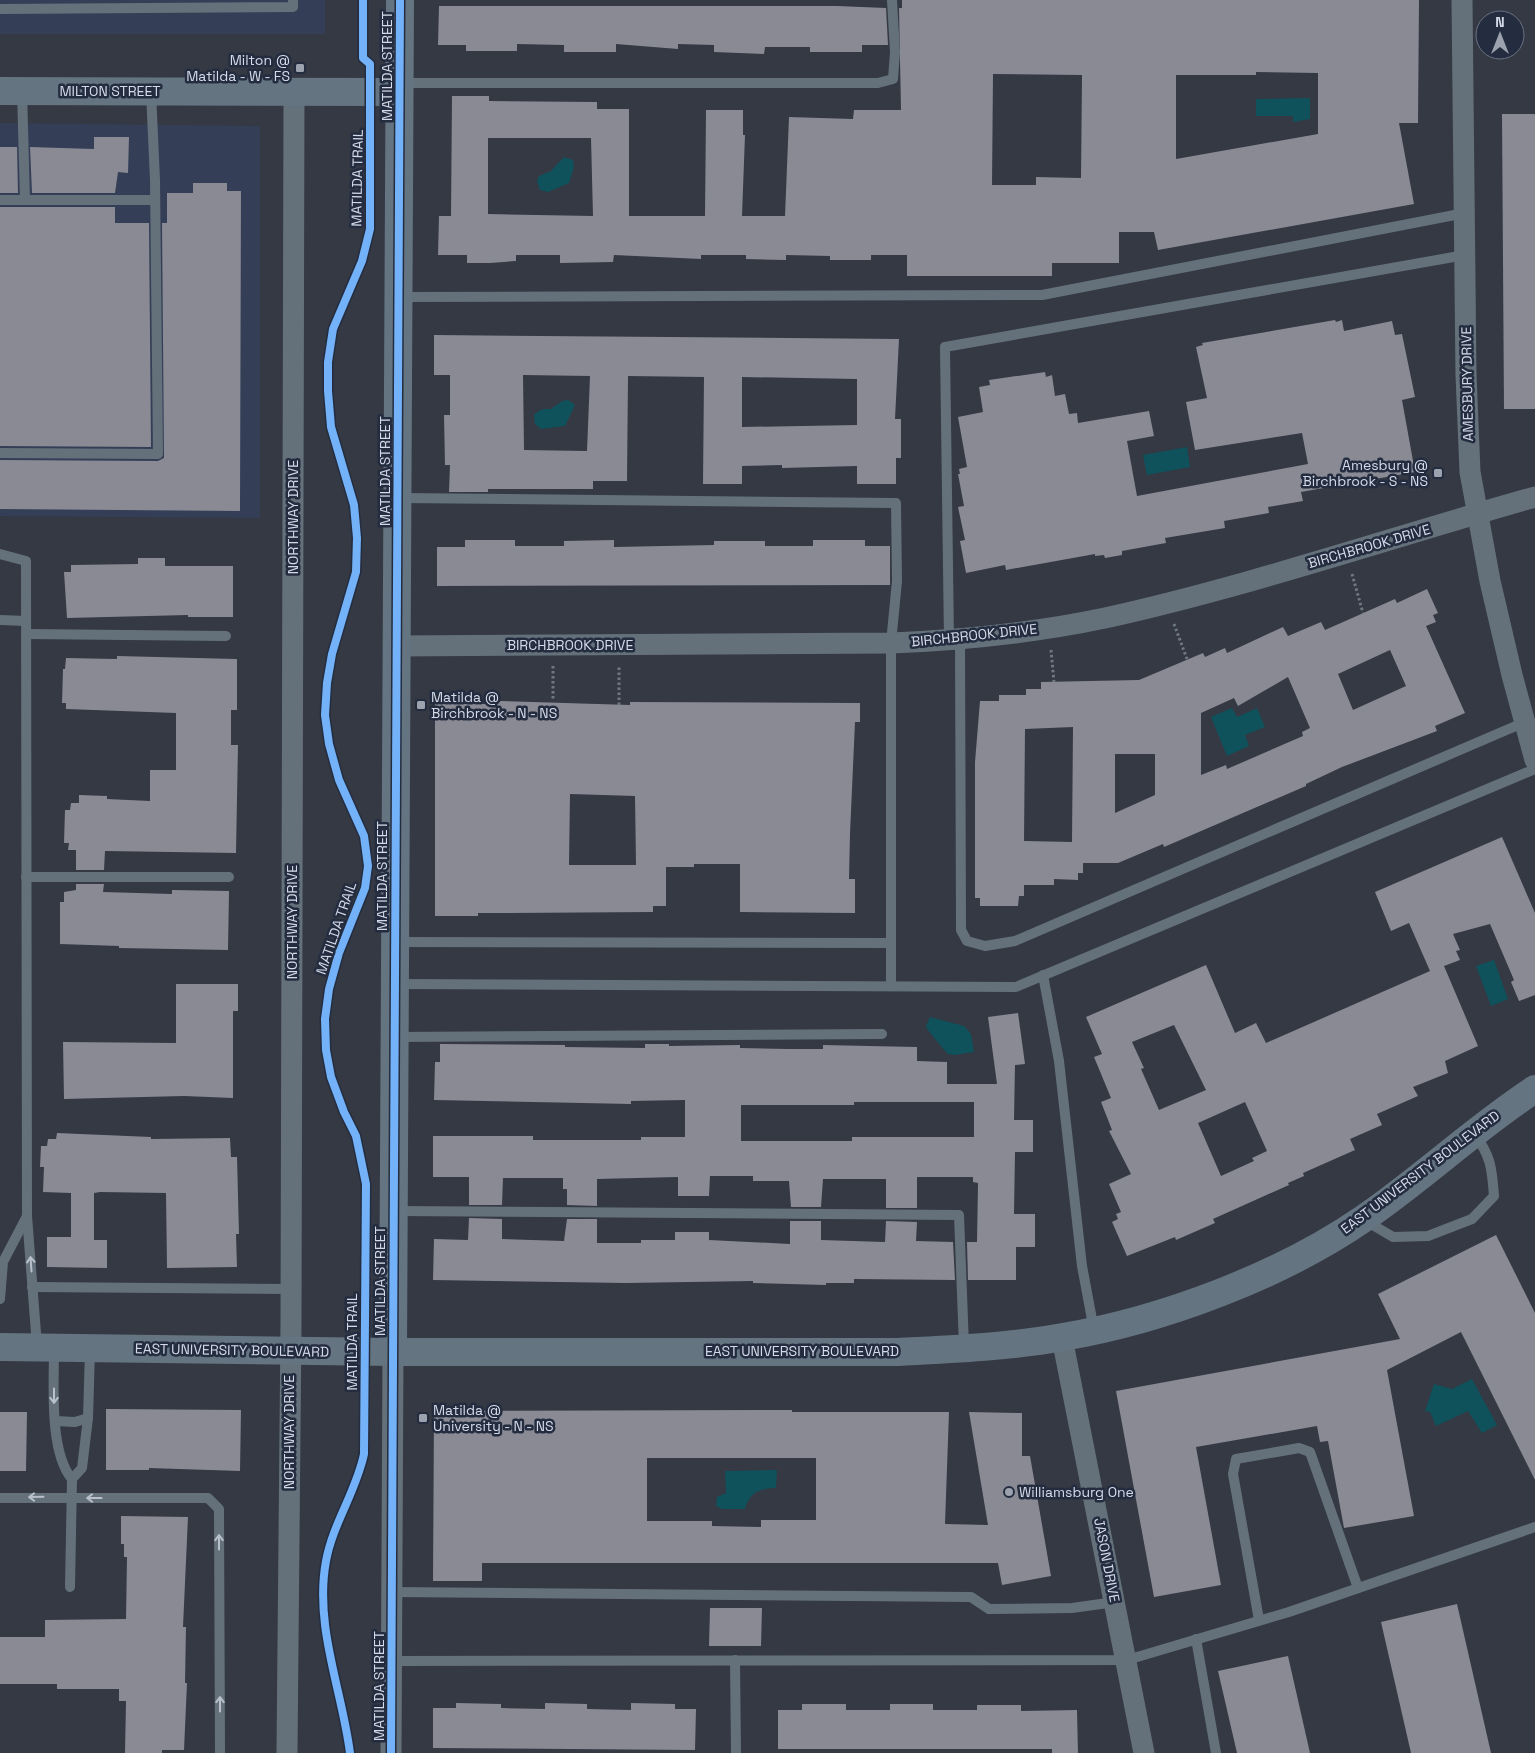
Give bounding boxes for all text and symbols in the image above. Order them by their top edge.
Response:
north arrow [1475,10,1525,60]
street label: MATILDA STREET [378,11,396,121]
text: N [1495,13,1505,31]
place label: Milton @ Matilda - W - FS [186,51,290,85]
marker: Milton @ Matilda - W - FS [294,62,306,74]
street label: MILTON STREET [59,82,161,100]
street label: MATILDA TRAIL [347,129,367,227]
street label: AMESBURY DRIVE [1457,326,1477,441]
street label: MATILDA STREET [376,416,394,526]
place label: Amesbury @ Birchbrook - S - NS [1302,456,1428,490]
street label: NORTHWAY DRIVE [284,460,302,574]
marker: Amesbury @ Birchbrook - S - NS [1432,467,1444,479]
street label: BIRCHBROOK DRIVE [1306,520,1432,572]
street label: BIRCHBROOK DRIVE [910,619,1038,651]
street label: BIRCHBROOK DRIVE [507,636,633,654]
place label: Matilda @ Birchbrook - N - NS [431,688,557,722]
marker: Matilda @ Birchbrook - N - NS [415,699,427,711]
street label: MATILDA STREET [373,821,391,931]
street label: NORTHWAY DRIVE [283,865,301,979]
street label: MATILDA TRAIL [312,879,360,977]
street label: EAST UNIVERSITY BOULEVARD [1337,1106,1503,1238]
street label: MATILDA STREET [371,1226,389,1336]
one-way arrow [26,1256,35,1272]
street label: MATILDA TRAIL [343,1293,361,1391]
street label: EAST UNIVERSITY BOULEVARD [135,1339,329,1361]
street label: EAST UNIVERSITY BOULEVARD [705,1342,899,1360]
street label: NORTHWAY DRIVE [280,1375,298,1489]
one-way arrow [49,1388,59,1404]
place label: Matilda @ University - N - NS [433,1401,554,1435]
marker: Matilda @ University - N - NS [417,1412,429,1424]
place label: Williamsburg One [1019,1483,1134,1501]
marker: Williamsburg One [1003,1486,1015,1498]
one-way arrow [28,1493,44,1502]
one-way arrow [86,1493,102,1503]
street label: JASON DRIVE [1090,1516,1124,1604]
one-way arrow [215,1534,224,1550]
street label: MATILDA STREET [370,1631,388,1741]
one-way arrow [215,1697,225,1713]

